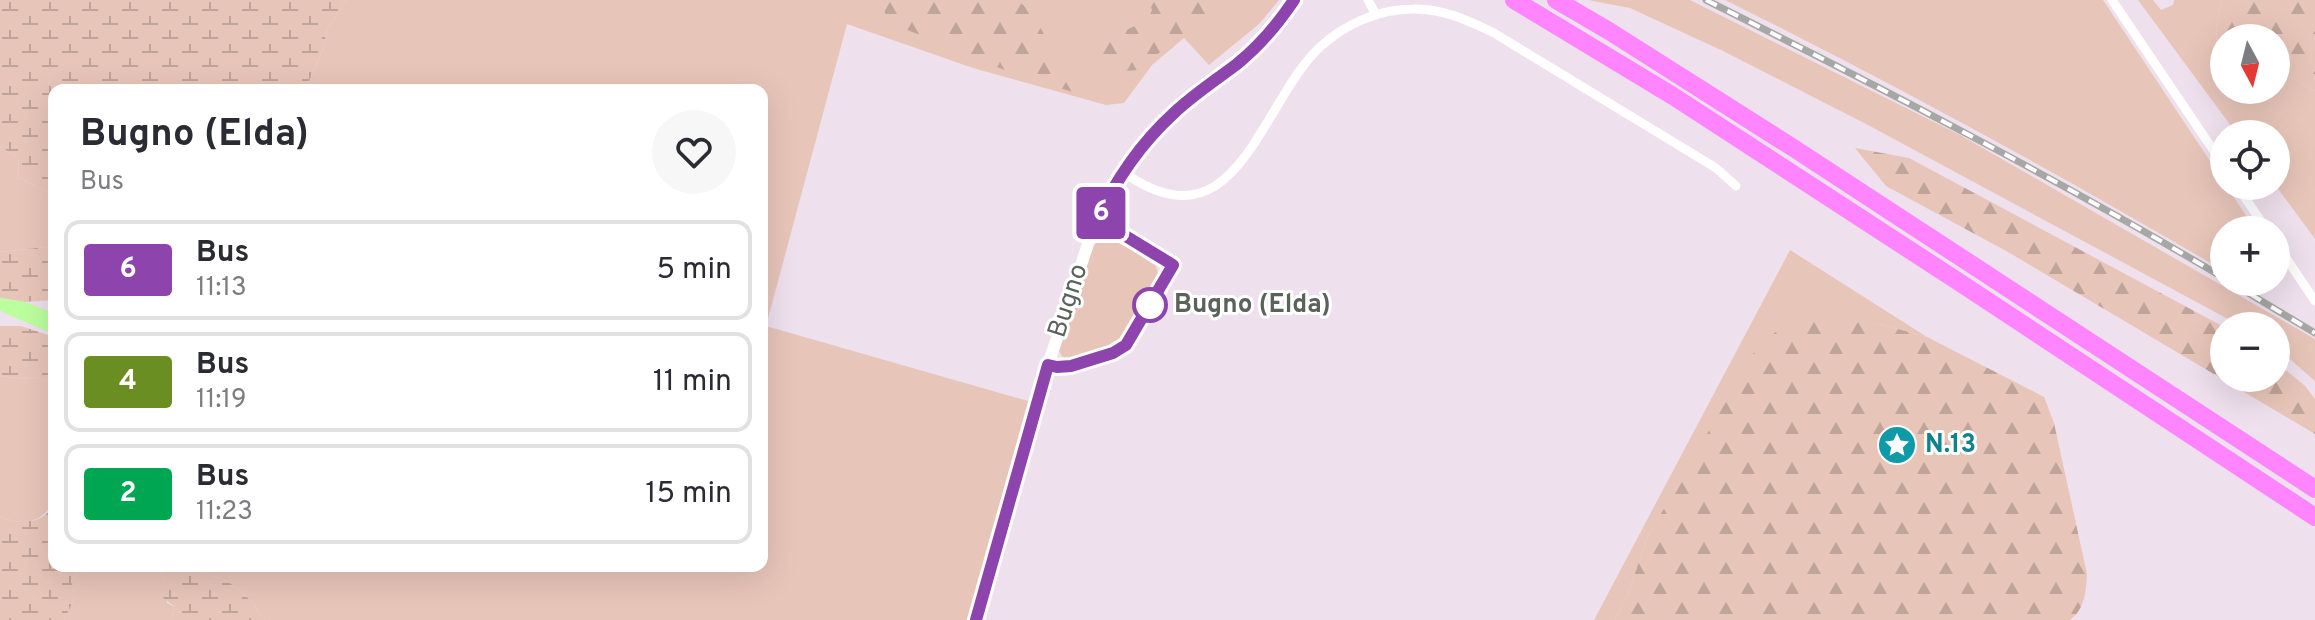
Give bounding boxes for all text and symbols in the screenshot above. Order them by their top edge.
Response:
north arrow [2210,24,2290,104]
map controls [2210,24,2290,392]
button: heart [652,110,736,194]
text: Bugno (Elda) [80,111,309,160]
button: locate [2210,120,2290,200]
text: Bus [80,166,124,199]
line badge: 6 [1075,187,1127,239]
text: 6 [1092,195,1110,231]
button: + [2210,216,2290,296]
text: Bus [196,235,249,272]
text: 6 [119,252,137,288]
text: 5 min [656,252,732,289]
street label: Bugno [1042,260,1096,342]
text: 11:13 [196,272,247,305]
marker: Bugno (Elda) [1133,288,1167,322]
place label: Bugno (Elda) [1174,289,1331,322]
button: − [2210,312,2290,392]
text: Bus [196,347,249,384]
text: 4 [119,364,137,400]
text: 11 min [653,364,732,401]
text: 11:19 [196,384,246,417]
place icon: N.13 [1876,424,1918,466]
place label: N.13 [1925,429,1976,462]
text: Bus [196,459,249,496]
text: 2 [119,476,137,512]
text: 15 min [645,476,732,513]
text: 11:23 [196,496,253,529]

